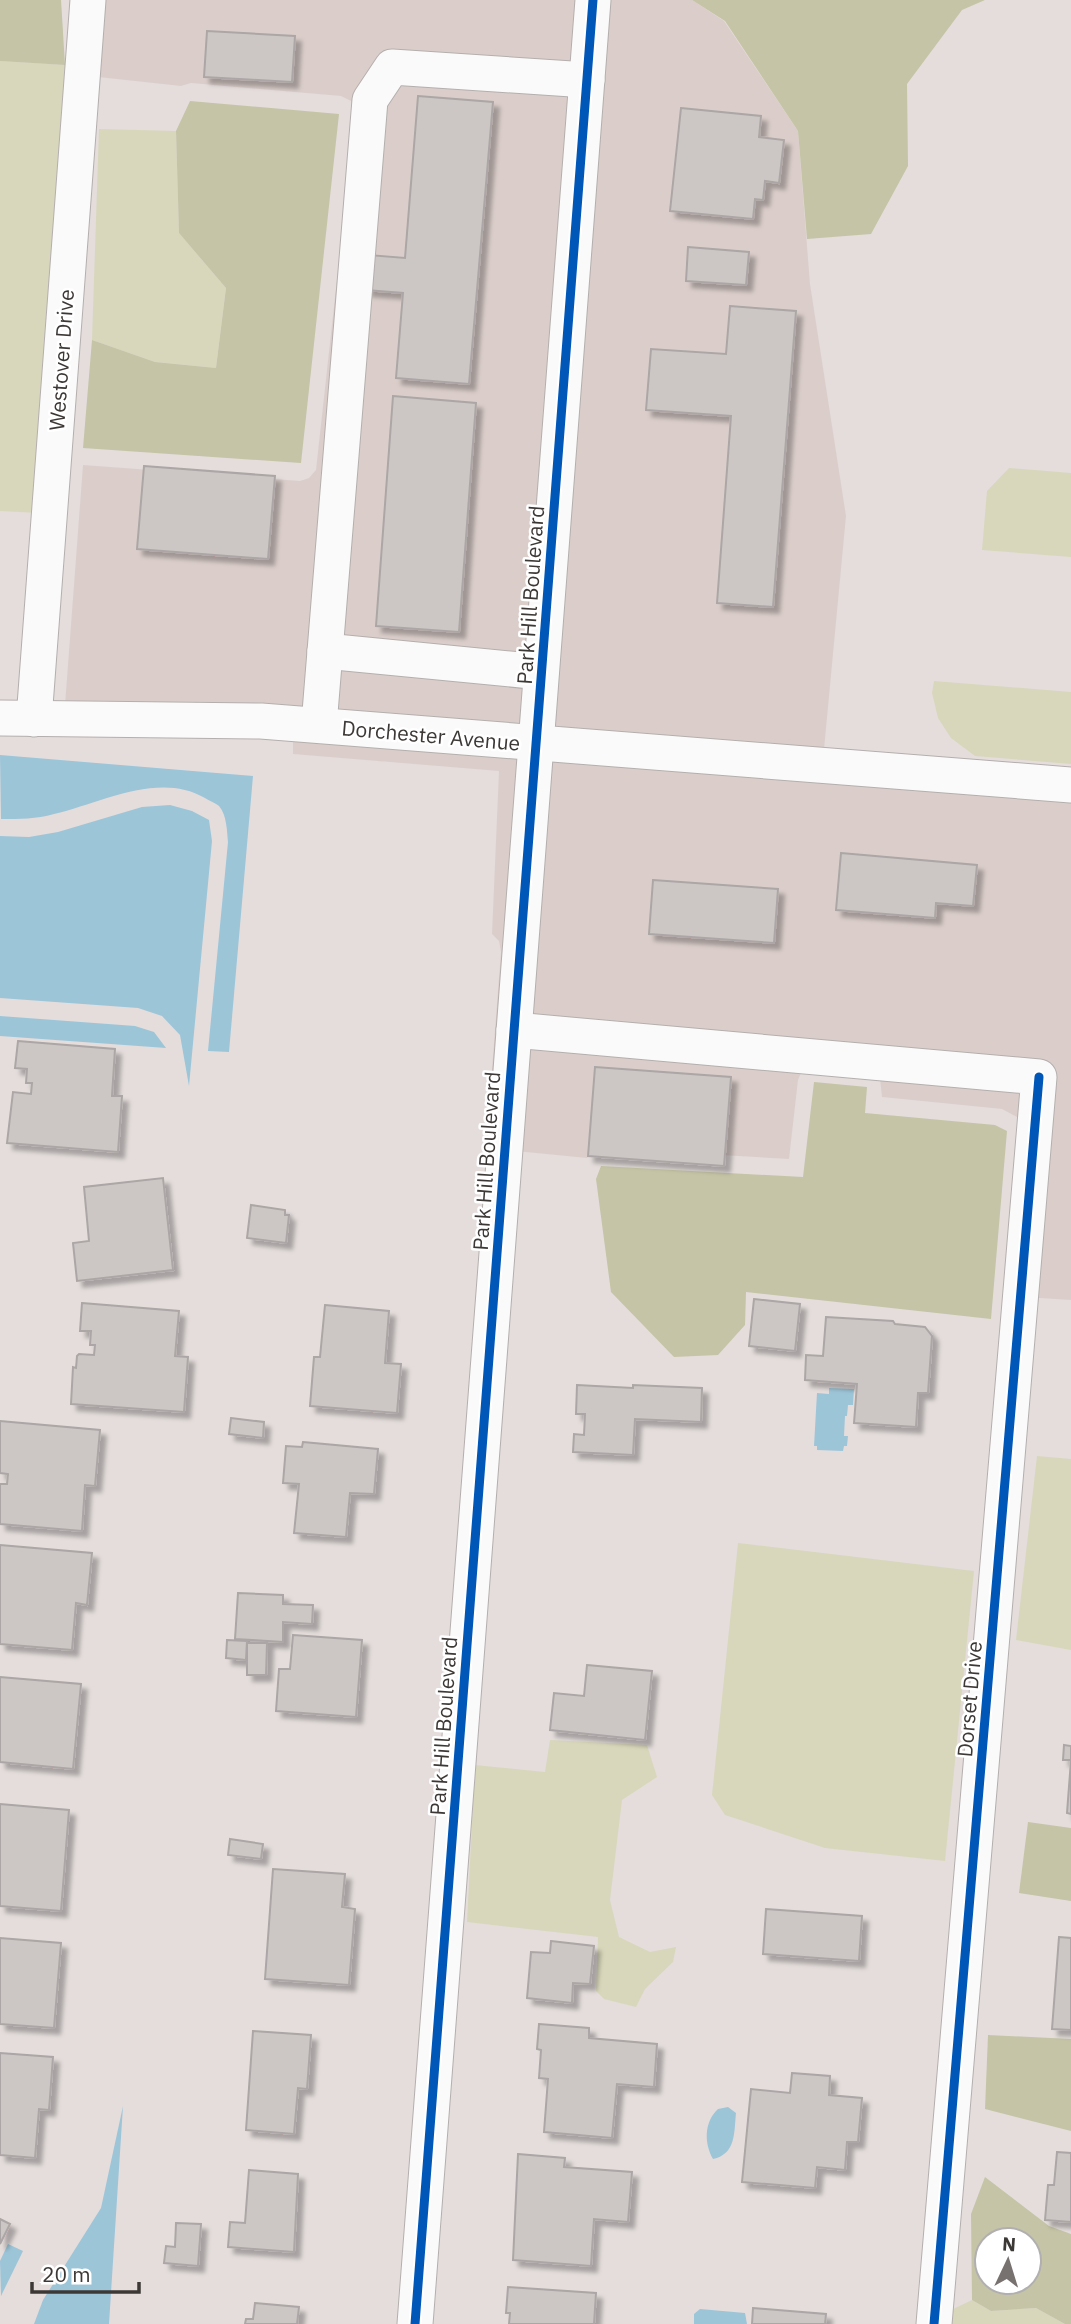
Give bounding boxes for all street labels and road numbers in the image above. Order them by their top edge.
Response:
street label: Westover Drive [42,288,80,432]
street label: Park Hill Boulevard [510,505,550,685]
street label: Dorchester Avenue [341,713,521,757]
street label: Park Hill Boulevard [466,1071,506,1251]
street label: Park Hill Boulevard [423,1636,463,1816]
street label: Dorset Drive [950,1640,988,1758]

